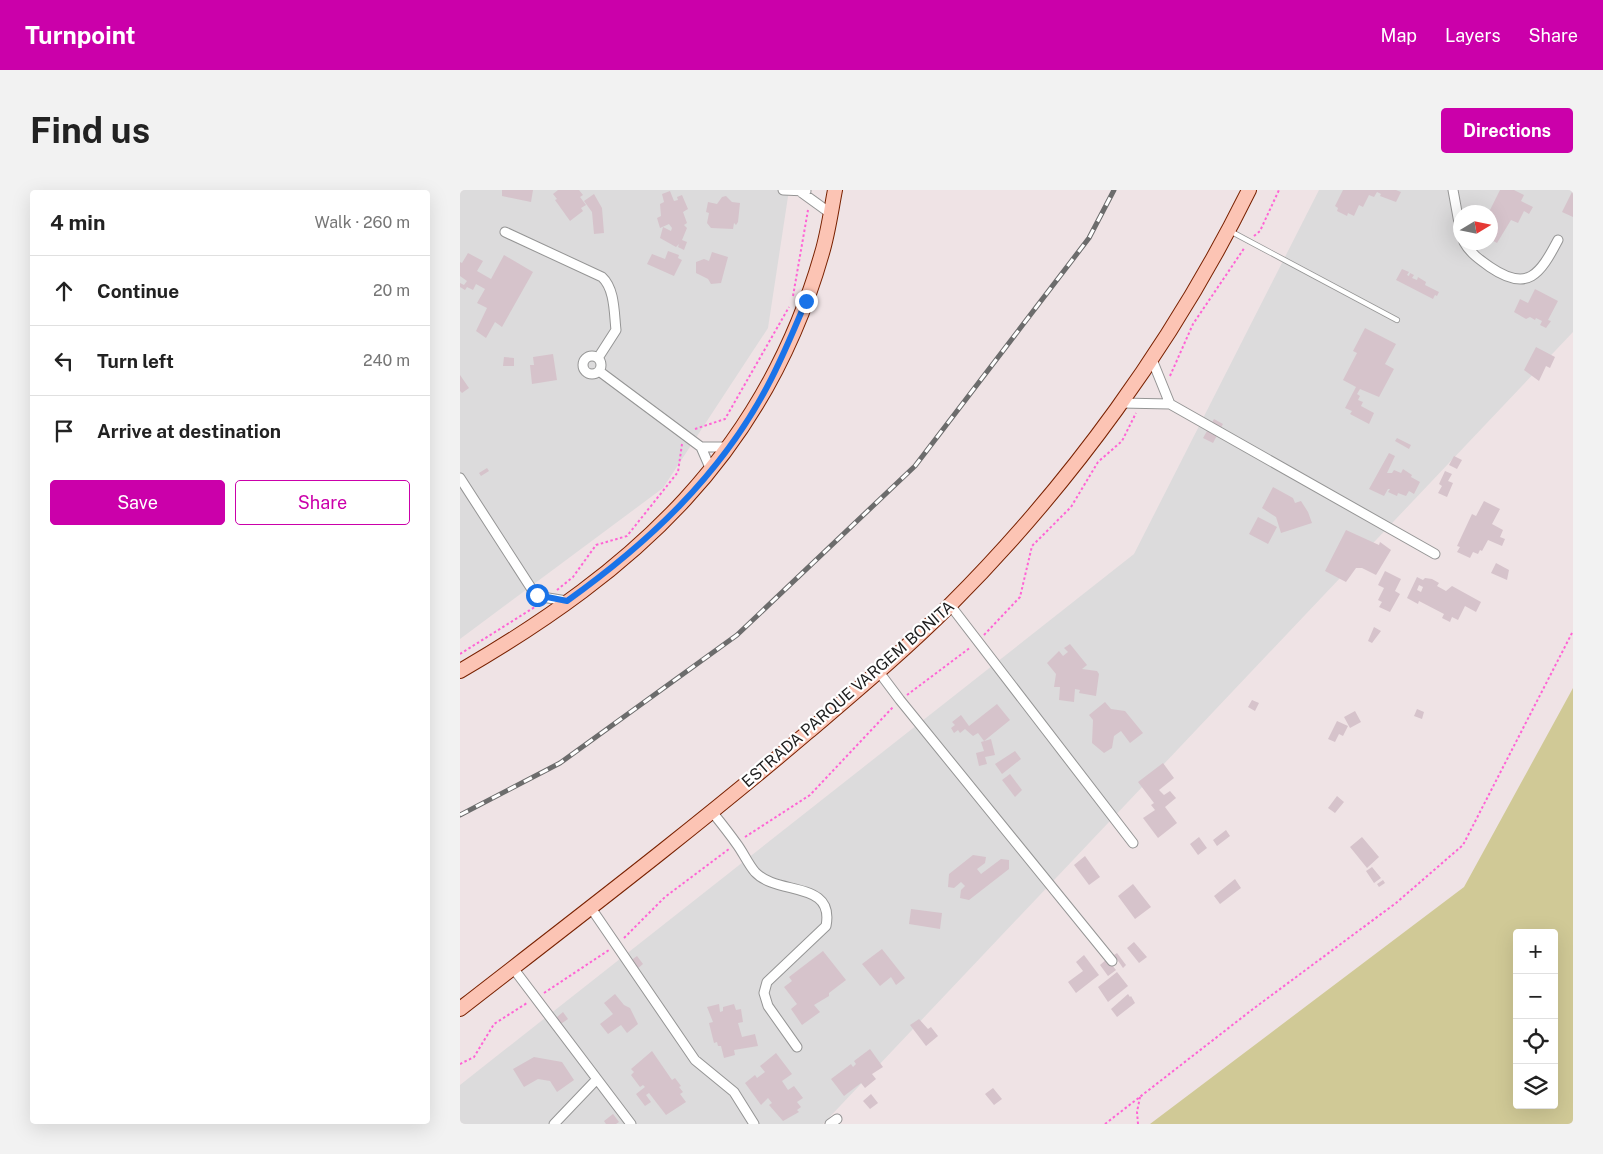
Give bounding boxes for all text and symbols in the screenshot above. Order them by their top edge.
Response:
text: Turnpoint [25,21,135,49]
text: Map [1381,25,1417,46]
text: Layers [1445,25,1501,46]
text: Share [1529,25,1578,46]
button: Directions [1441,108,1573,153]
text: Find us [30,110,150,151]
north arrow [1453,205,1498,250]
text: 4 min [50,210,105,235]
text: Walk · 260 m [315,213,410,232]
icon: ahead [50,277,78,305]
text: Continue [97,280,179,302]
text: 20 m [373,281,410,300]
route end [795,290,818,313]
icon: left [50,347,78,375]
text: Turn left [97,350,174,372]
text: 240 m [363,351,410,370]
icon: arrive [50,417,78,445]
text: Arrive at destination [97,420,281,442]
button: Save [50,480,225,525]
button: Share [235,480,410,525]
route start [526,584,549,607]
street label: ESTRADA PARQUE VARGEM BONITA [738,597,958,791]
map controls [1513,929,1558,1109]
button: + [1513,929,1558,974]
button: − [1513,974,1558,1019]
button: locate [1513,1019,1558,1064]
button: layers [1513,1064,1558,1109]

